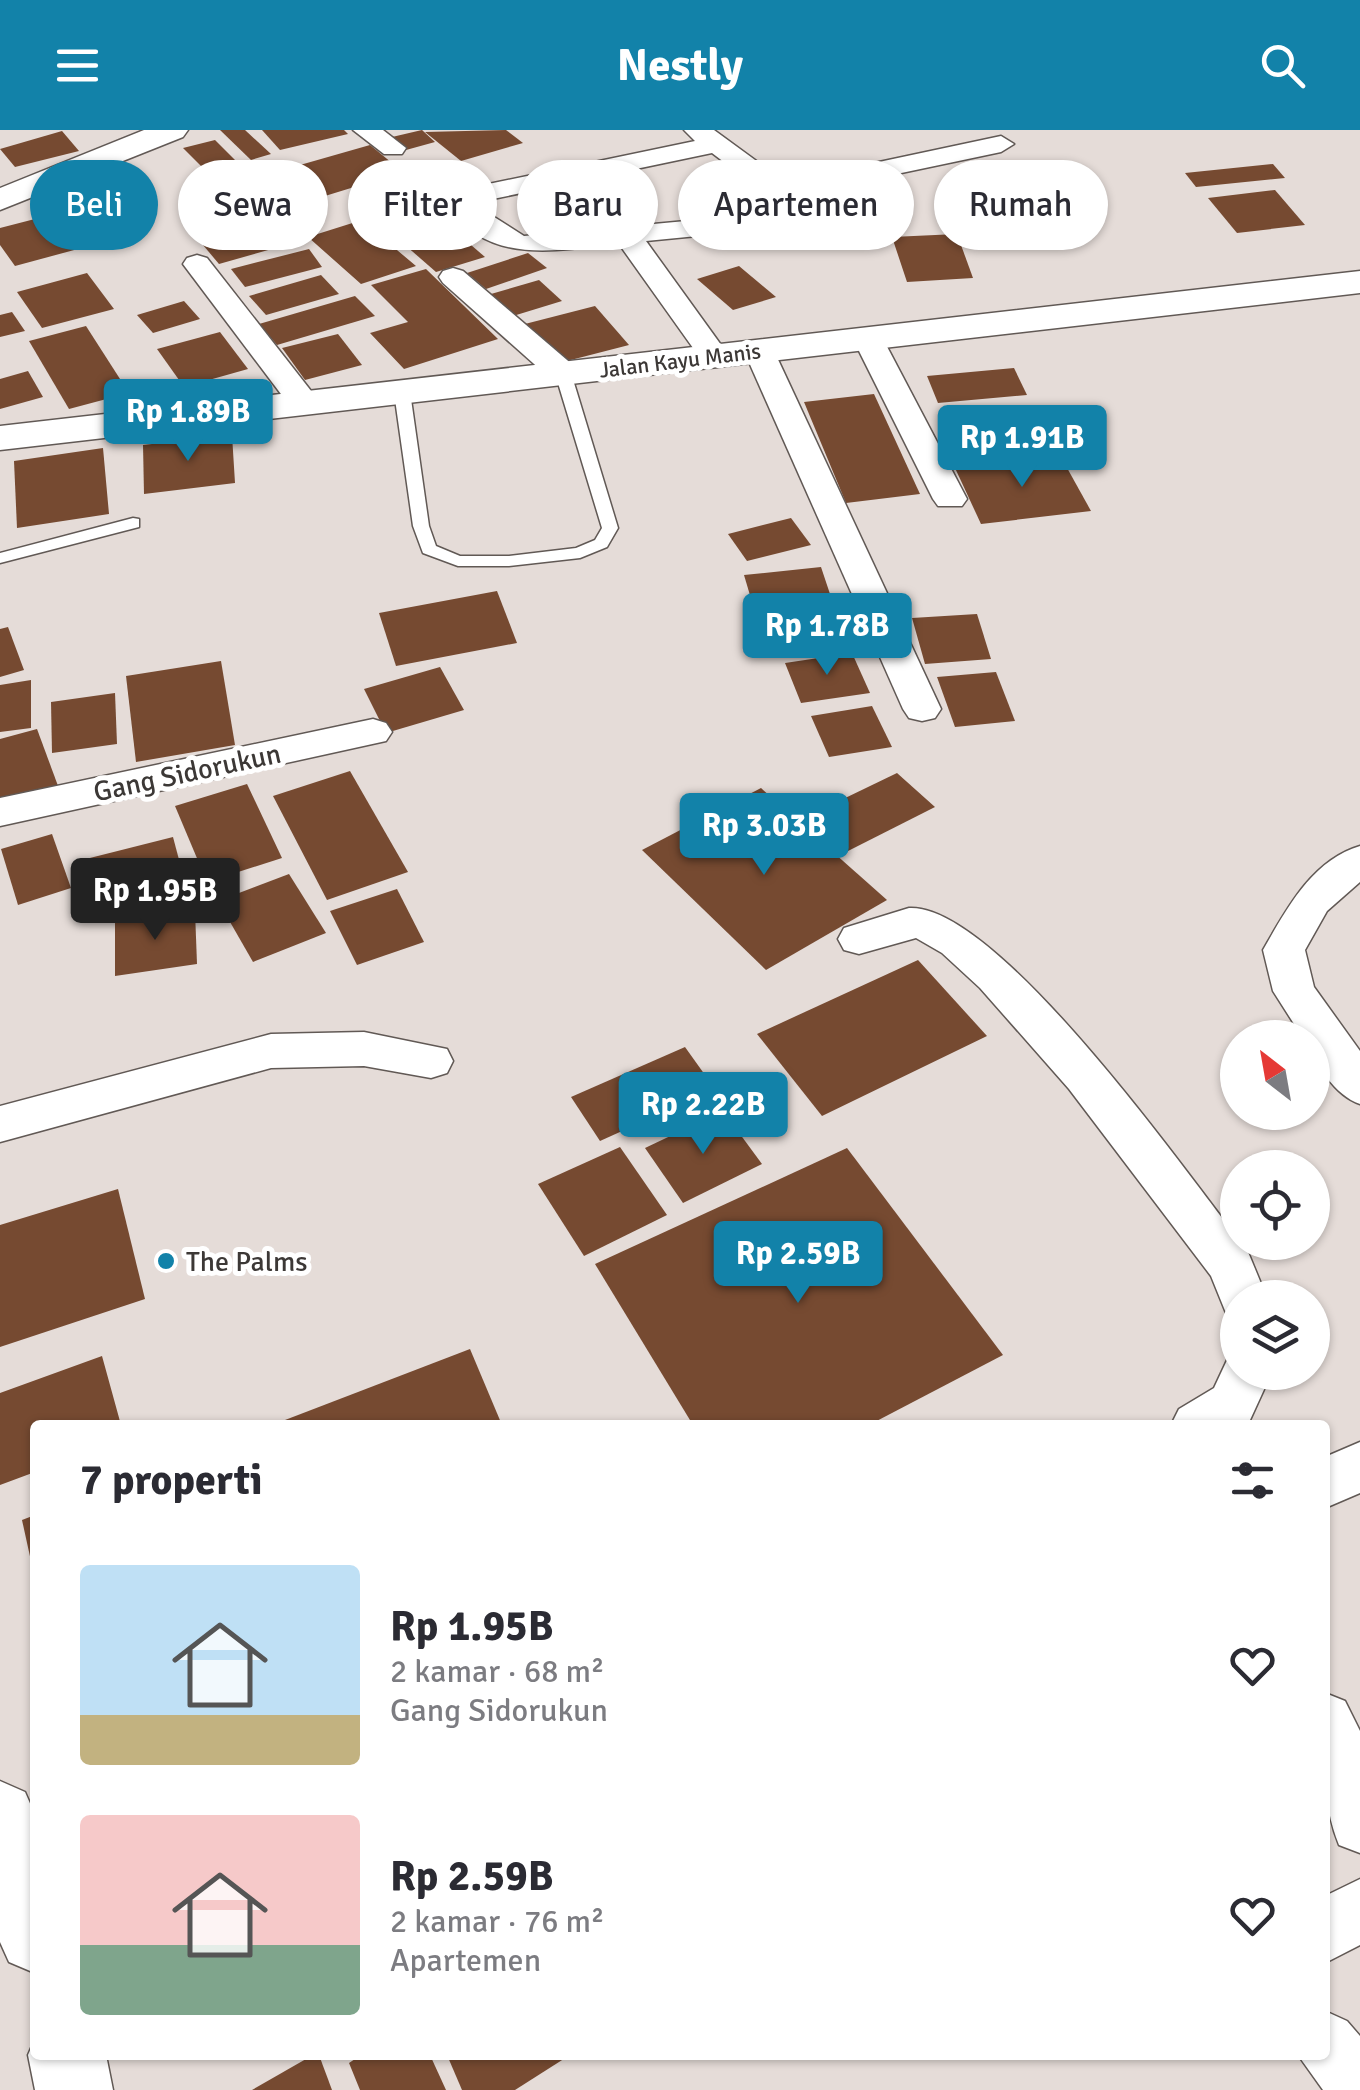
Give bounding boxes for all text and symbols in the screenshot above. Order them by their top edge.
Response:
icon: menu [50,38,105,93]
text: Nestly [617,38,743,93]
icon: search [1255,38,1310,93]
chip: Beli [30,160,158,250]
chip: Sewa [178,160,328,250]
chip: Filter [348,160,497,250]
chip: Baru [517,160,658,250]
chip: Apartemen [678,160,914,250]
chip: Rumah [934,160,1108,250]
street label: Jalan Kayu Manis [598,337,762,384]
pin: Rp 1.89B [85,379,291,464]
text: Rp 1.89B [126,392,250,431]
pin: Rp 1.91B [919,405,1125,490]
text: Rp 1.91B [960,418,1084,457]
pin: Rp 1.78B [724,593,930,678]
text: Rp 1.78B [765,606,889,645]
street label: Gang Sidorukun [90,737,284,809]
pin: Rp 3.03B [661,793,867,878]
text: Rp 3.03B [702,806,826,845]
pin: Rp 1.95B [52,858,258,943]
text: Rp 1.95B [93,871,217,910]
north arrow [1220,1020,1330,1130]
map controls [1220,1020,1330,1390]
pin: Rp 2.22B [600,1072,806,1157]
text: Rp 2.22B [641,1085,765,1124]
button: locate [1220,1150,1330,1260]
pin: Rp 2.59B [695,1221,901,1306]
text: Rp 2.59B [736,1234,860,1273]
place label: The Palms [186,1245,307,1279]
marker: The Palms [155,1250,177,1272]
button: layers [1220,1280,1330,1390]
icon: filters [1225,1453,1280,1508]
text: 7 properti [80,1455,263,1506]
text: Rp 1.95B [390,1601,554,1652]
icon: home [160,1605,280,1725]
icon: heart [1225,1638,1280,1693]
text: 2 kamar · 68 m² [390,1652,604,1691]
text: Gang Sidorukun [390,1691,608,1730]
text: Rp 2.59B [390,1851,554,1902]
icon: home [160,1855,280,1975]
icon: heart [1225,1888,1280,1943]
text: 2 kamar · 76 m² [390,1902,604,1941]
text: Apartemen [390,1941,541,1980]

